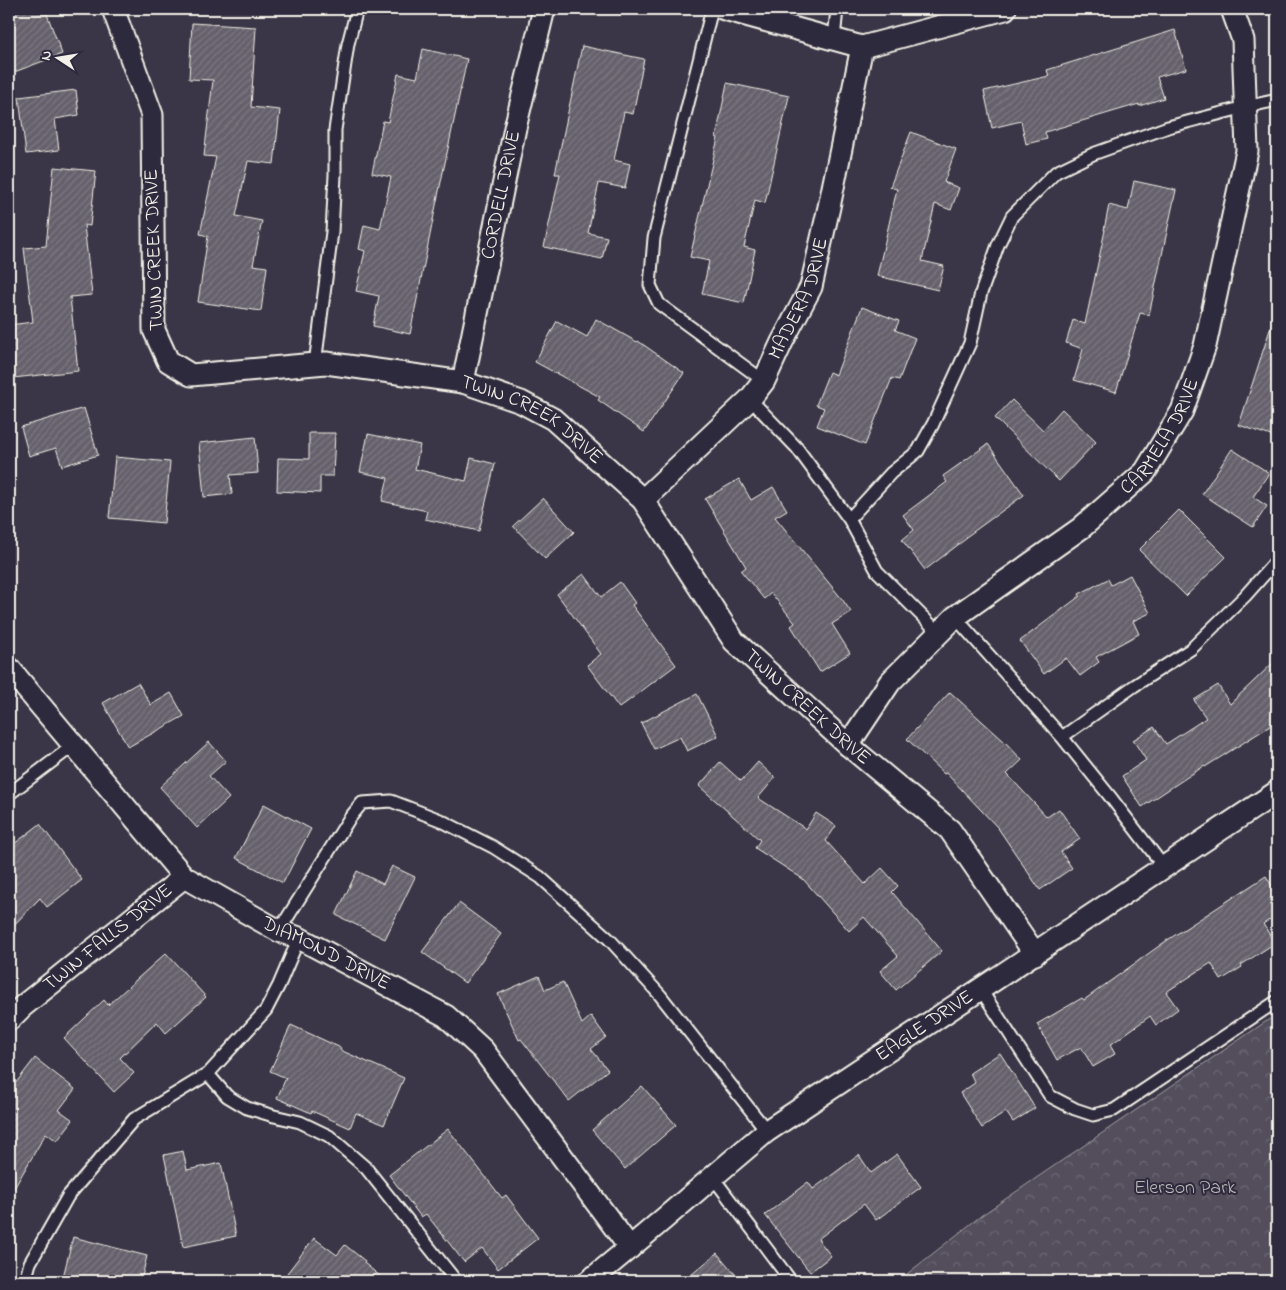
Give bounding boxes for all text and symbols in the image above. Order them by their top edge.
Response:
north arrow [32,32,82,82]
text: N [35,49,58,62]
street label: CORDELL DRIVE [474,128,529,262]
street label: TWIN CREEK DRIVE [138,169,172,331]
street label: MADERA DRIVE [761,235,836,365]
street label: TWIN CREEK DRIVE [457,368,609,472]
street label: CARMELA DRIVE [1114,374,1207,502]
street label: TWIN CREEK DRIVE [737,642,877,772]
street label: TWIN FALLS DRIVE [37,877,179,999]
street label: DIAMOND DRIVE [255,909,395,998]
street label: EAGLE DRIVE [870,983,979,1069]
park label: Elerson Park [1134,1174,1236,1203]

